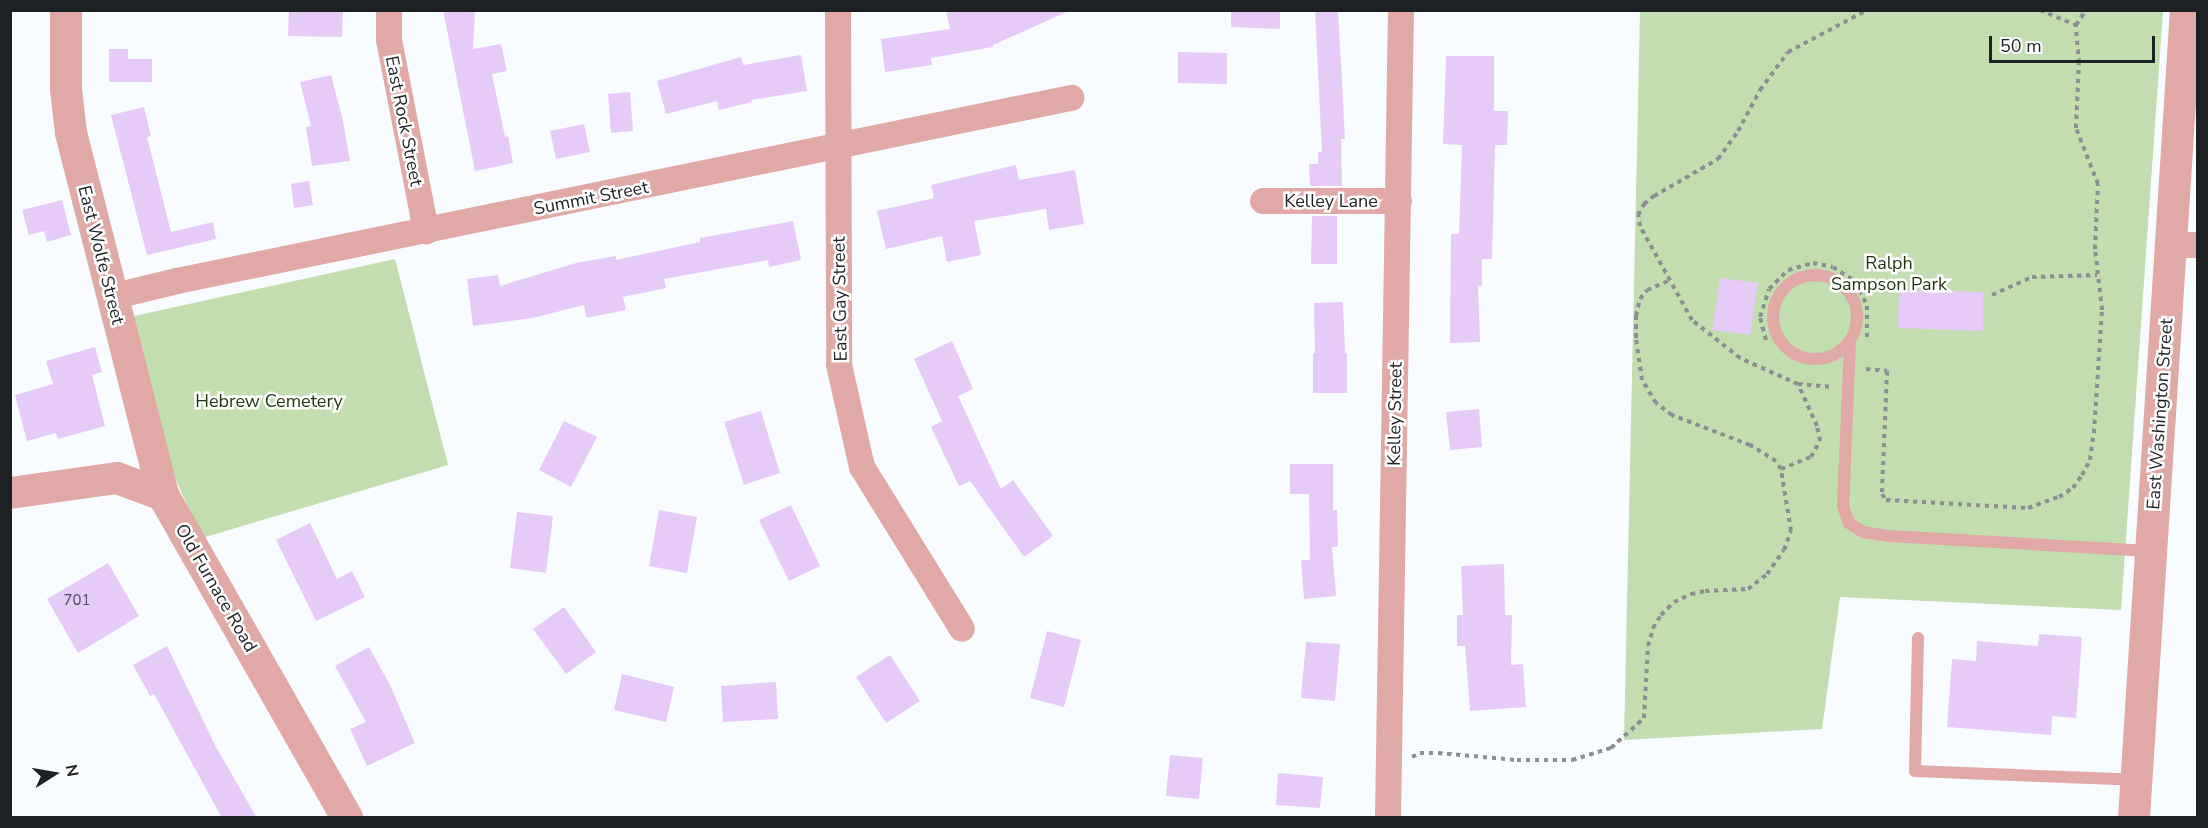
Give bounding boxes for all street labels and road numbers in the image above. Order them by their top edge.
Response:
street label: East Rock Street [381,54,427,188]
street label: Summit Street [532,176,650,220]
street label: East Wolfe Street [73,183,129,327]
street label: Kelley Lane [1284,190,1378,212]
street label: East Gay Street [828,236,852,362]
street label: East Washington Street [2143,318,2177,510]
street label: Kelley Street [1383,362,1407,466]
street label: Old Furnace Road [171,520,261,656]

